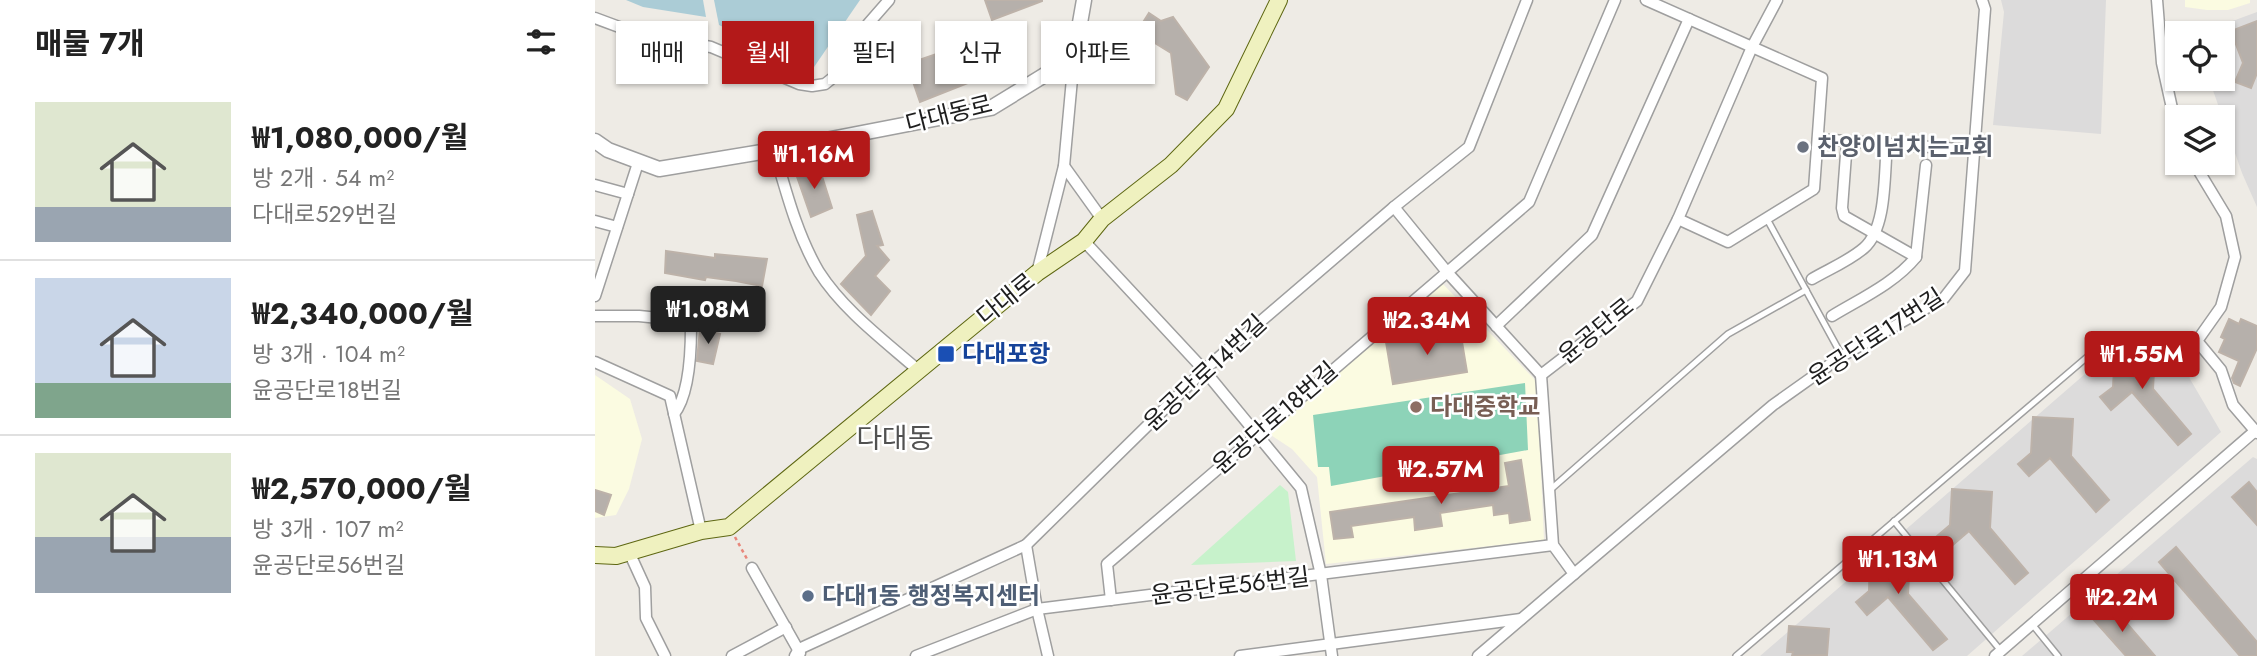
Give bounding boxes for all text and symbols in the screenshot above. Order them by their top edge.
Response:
chip: 매매 [616,21,708,84]
chip: 월세 [722,21,814,84]
chip: 필터 [828,21,921,84]
chip: 신규 [935,21,1027,84]
chip: 아파트 [1041,21,1155,84]
map controls [2165,21,2235,175]
button: locate [2165,21,2235,91]
text: 매물 7개 [35,22,145,65]
icon: filters [522,23,560,61]
street label: 다대동로 [902,86,996,141]
button: layers [2165,105,2235,175]
text: ₩1,080,000/월 [252,116,468,159]
place label: 찬양이넘치는교회 [1817,129,1994,164]
icon: home [91,130,175,214]
pin: ₩1.16M [757,132,871,191]
text: ₩1.16M [774,137,854,171]
marker: 찬양이넘치는교회 [1795,139,1811,155]
text: 방 2개 · 54 m² [252,161,394,195]
text: 다대로529번길 [252,197,397,231]
street label: 다대로 [969,264,1042,333]
street label: 윤공단로17번길 [1801,279,1951,394]
pin: ₩1.08M [651,286,765,346]
street label: 윤공단로 [1550,289,1641,372]
text: ₩2,340,000/월 [252,292,474,335]
text: ₩1.08M [667,292,749,326]
pin: ₩2.34M [1370,298,1484,357]
text: ₩2.34M [1384,303,1470,337]
icon: home [91,306,175,390]
street label: 윤공단로14번길 [1135,306,1274,439]
pin: ₩1.55M [2085,332,2199,391]
place label: 다대포항 [962,336,1050,371]
text: 방 3개 · 104 m² [252,337,405,371]
text: ₩1.55M [2101,337,2183,371]
marker: 다대포항 [936,344,956,364]
street label: 윤공단로18번길 [1204,353,1345,482]
text: 윤공단로18번길 [252,373,402,407]
place label: 다대중학교 [1430,389,1540,424]
marker: 다대중학교 [1408,399,1424,415]
district label: 다대동 [856,418,934,459]
pin: ₩2.57M [1384,447,1498,506]
text: ₩2.57M [1398,452,1484,486]
text: ₩2,570,000/월 [252,467,472,510]
icon: home [91,481,175,565]
text: 방 3개 · 107 m² [252,512,404,546]
pin: ₩1.13M [1841,536,1955,596]
text: ₩1.13M [1858,542,1938,576]
text: 윤공단로56번길 [252,548,405,582]
street label: 윤공단로56번길 [1148,558,1311,613]
pin: ₩2.2M [2073,574,2171,634]
place label: 다대1동 행정복지센터 [822,578,1040,613]
text: ₩2.2M [2086,580,2158,614]
marker: 다대1동 행정복지센터 [800,588,816,604]

